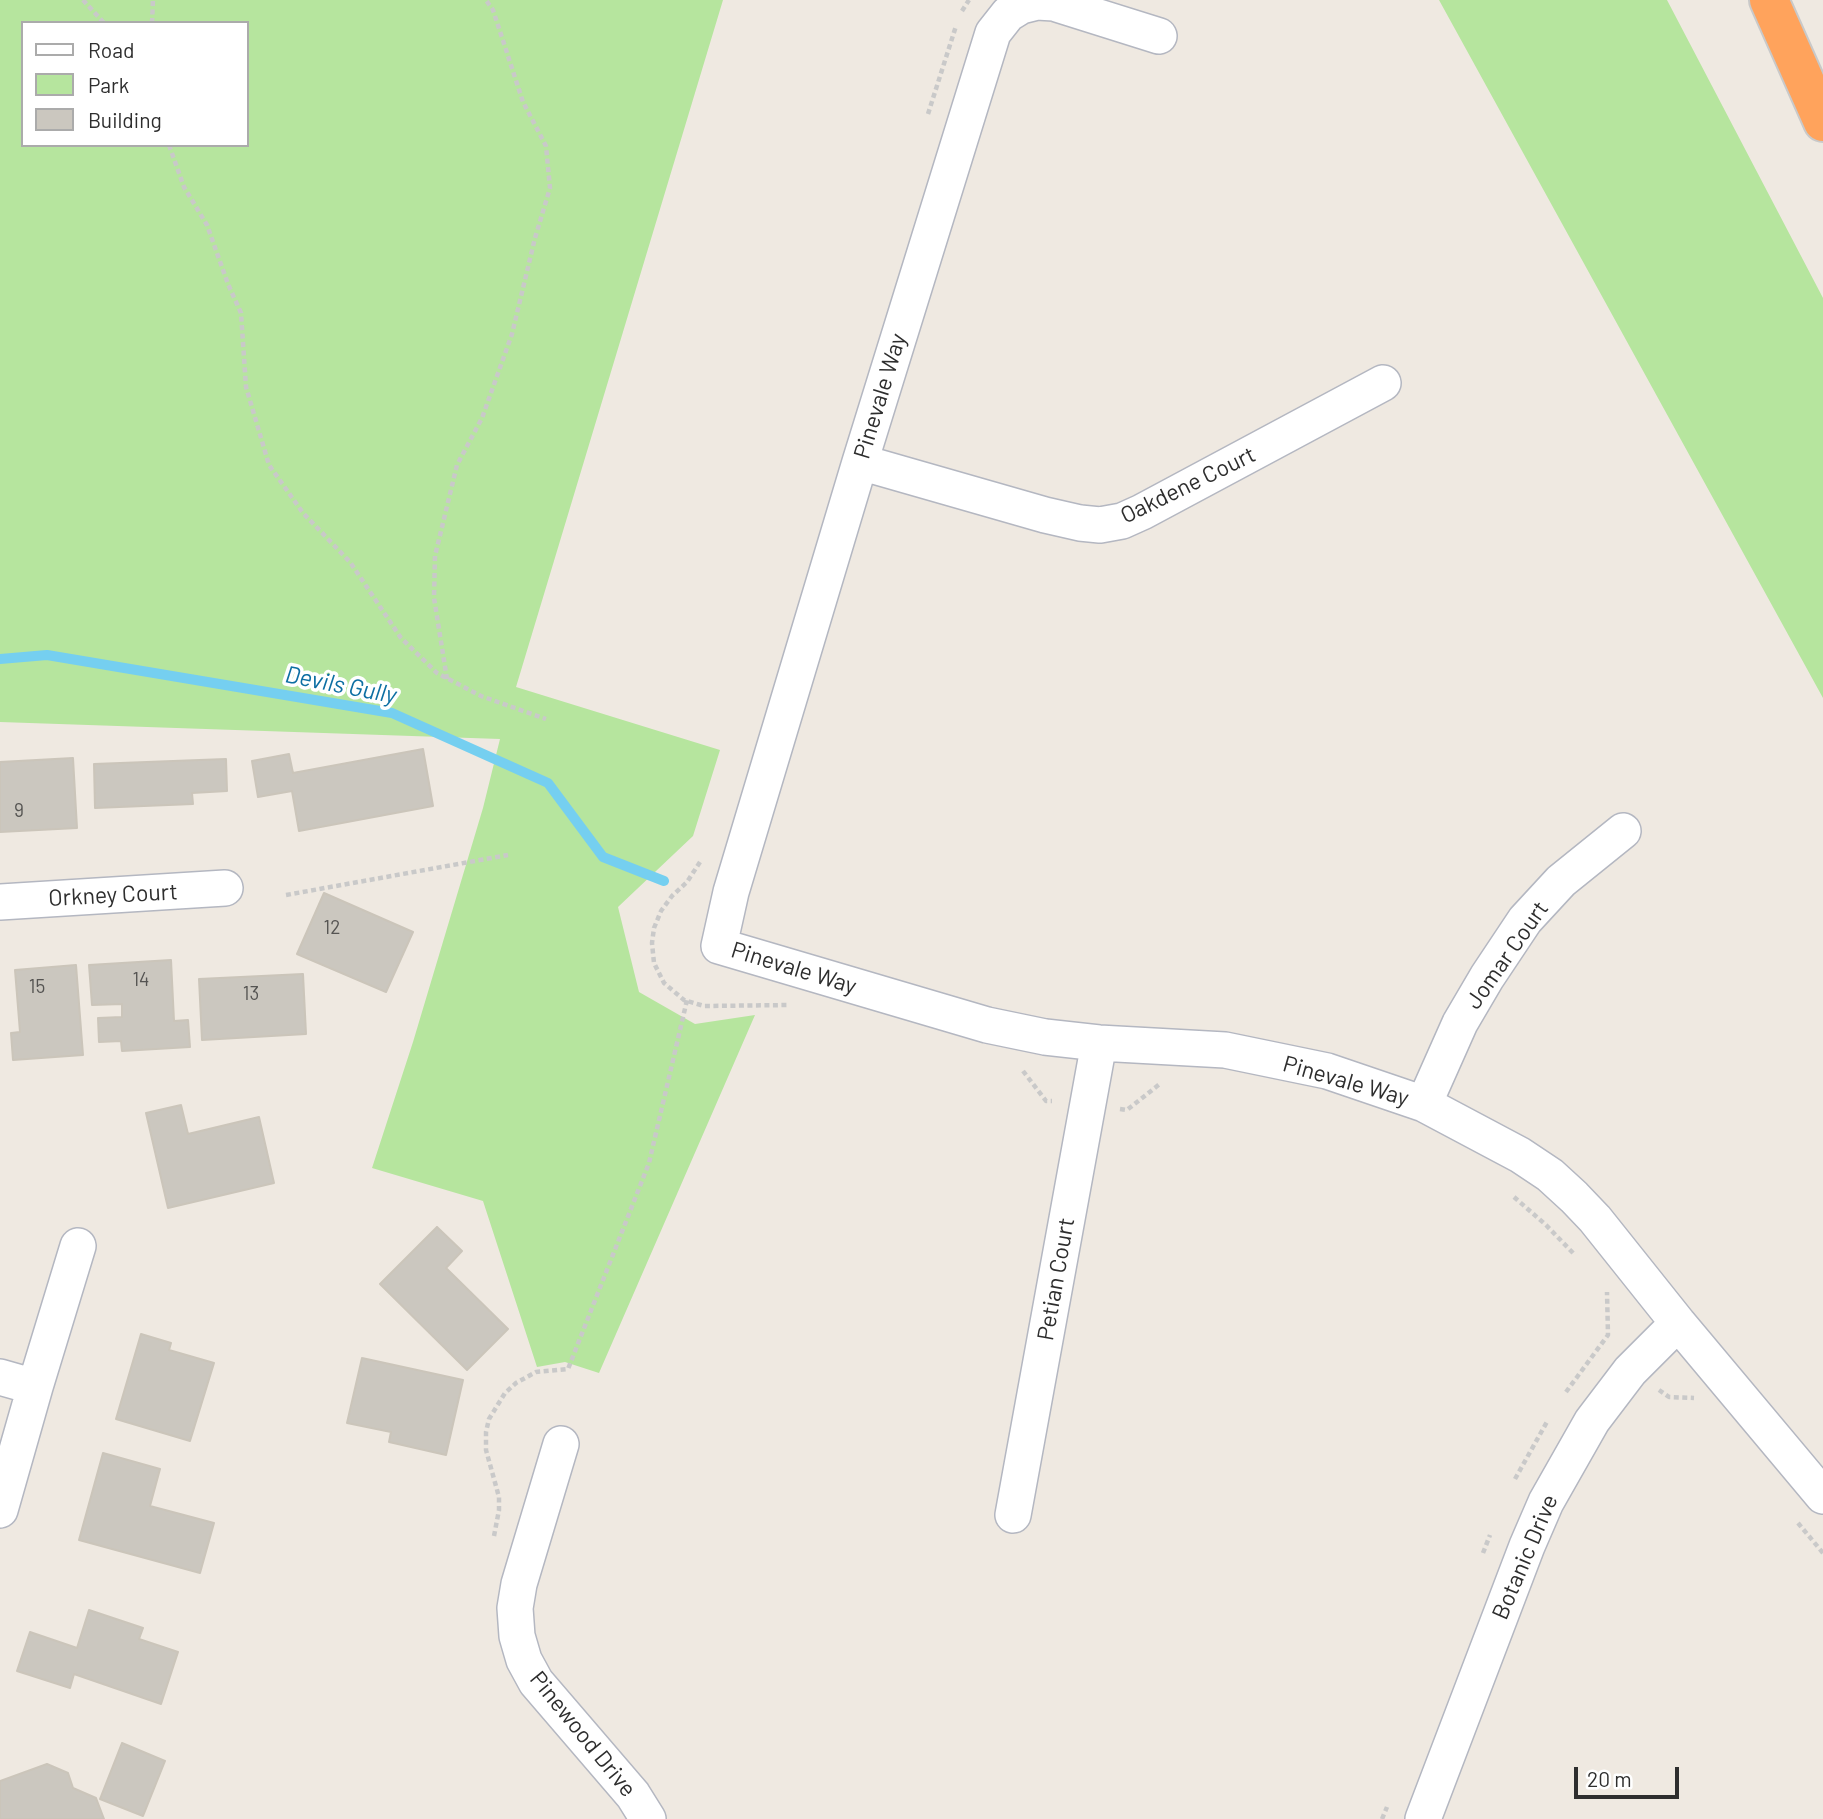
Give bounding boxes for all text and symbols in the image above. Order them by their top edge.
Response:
legend [21,21,248,147]
text: Road [88,37,134,62]
text: Park [88,72,129,97]
text: Building [88,107,162,132]
street label: Pinevale Way [848,330,912,462]
street label: Oakdene Court [1116,440,1260,530]
water label: Devils Gully [283,660,399,710]
house number: 9 [14,800,24,822]
street label: Orkney Court [48,878,178,912]
street label: Jomar Court [1460,896,1554,1014]
house number: 12 [324,917,340,939]
street label: Pinevale Way [728,936,860,1000]
house number: 14 [132,969,150,991]
house number: 15 [29,976,45,998]
house number: 13 [243,983,259,1005]
street label: Pinevale Way [1280,1050,1412,1112]
street label: Petian Court [1032,1215,1080,1343]
street label: Botanic Drive [1486,1490,1564,1624]
street label: Pinewood Drive [524,1666,642,1802]
scale bar [1578,1752,1683,1796]
text: 20 m [1587,1766,1632,1791]

